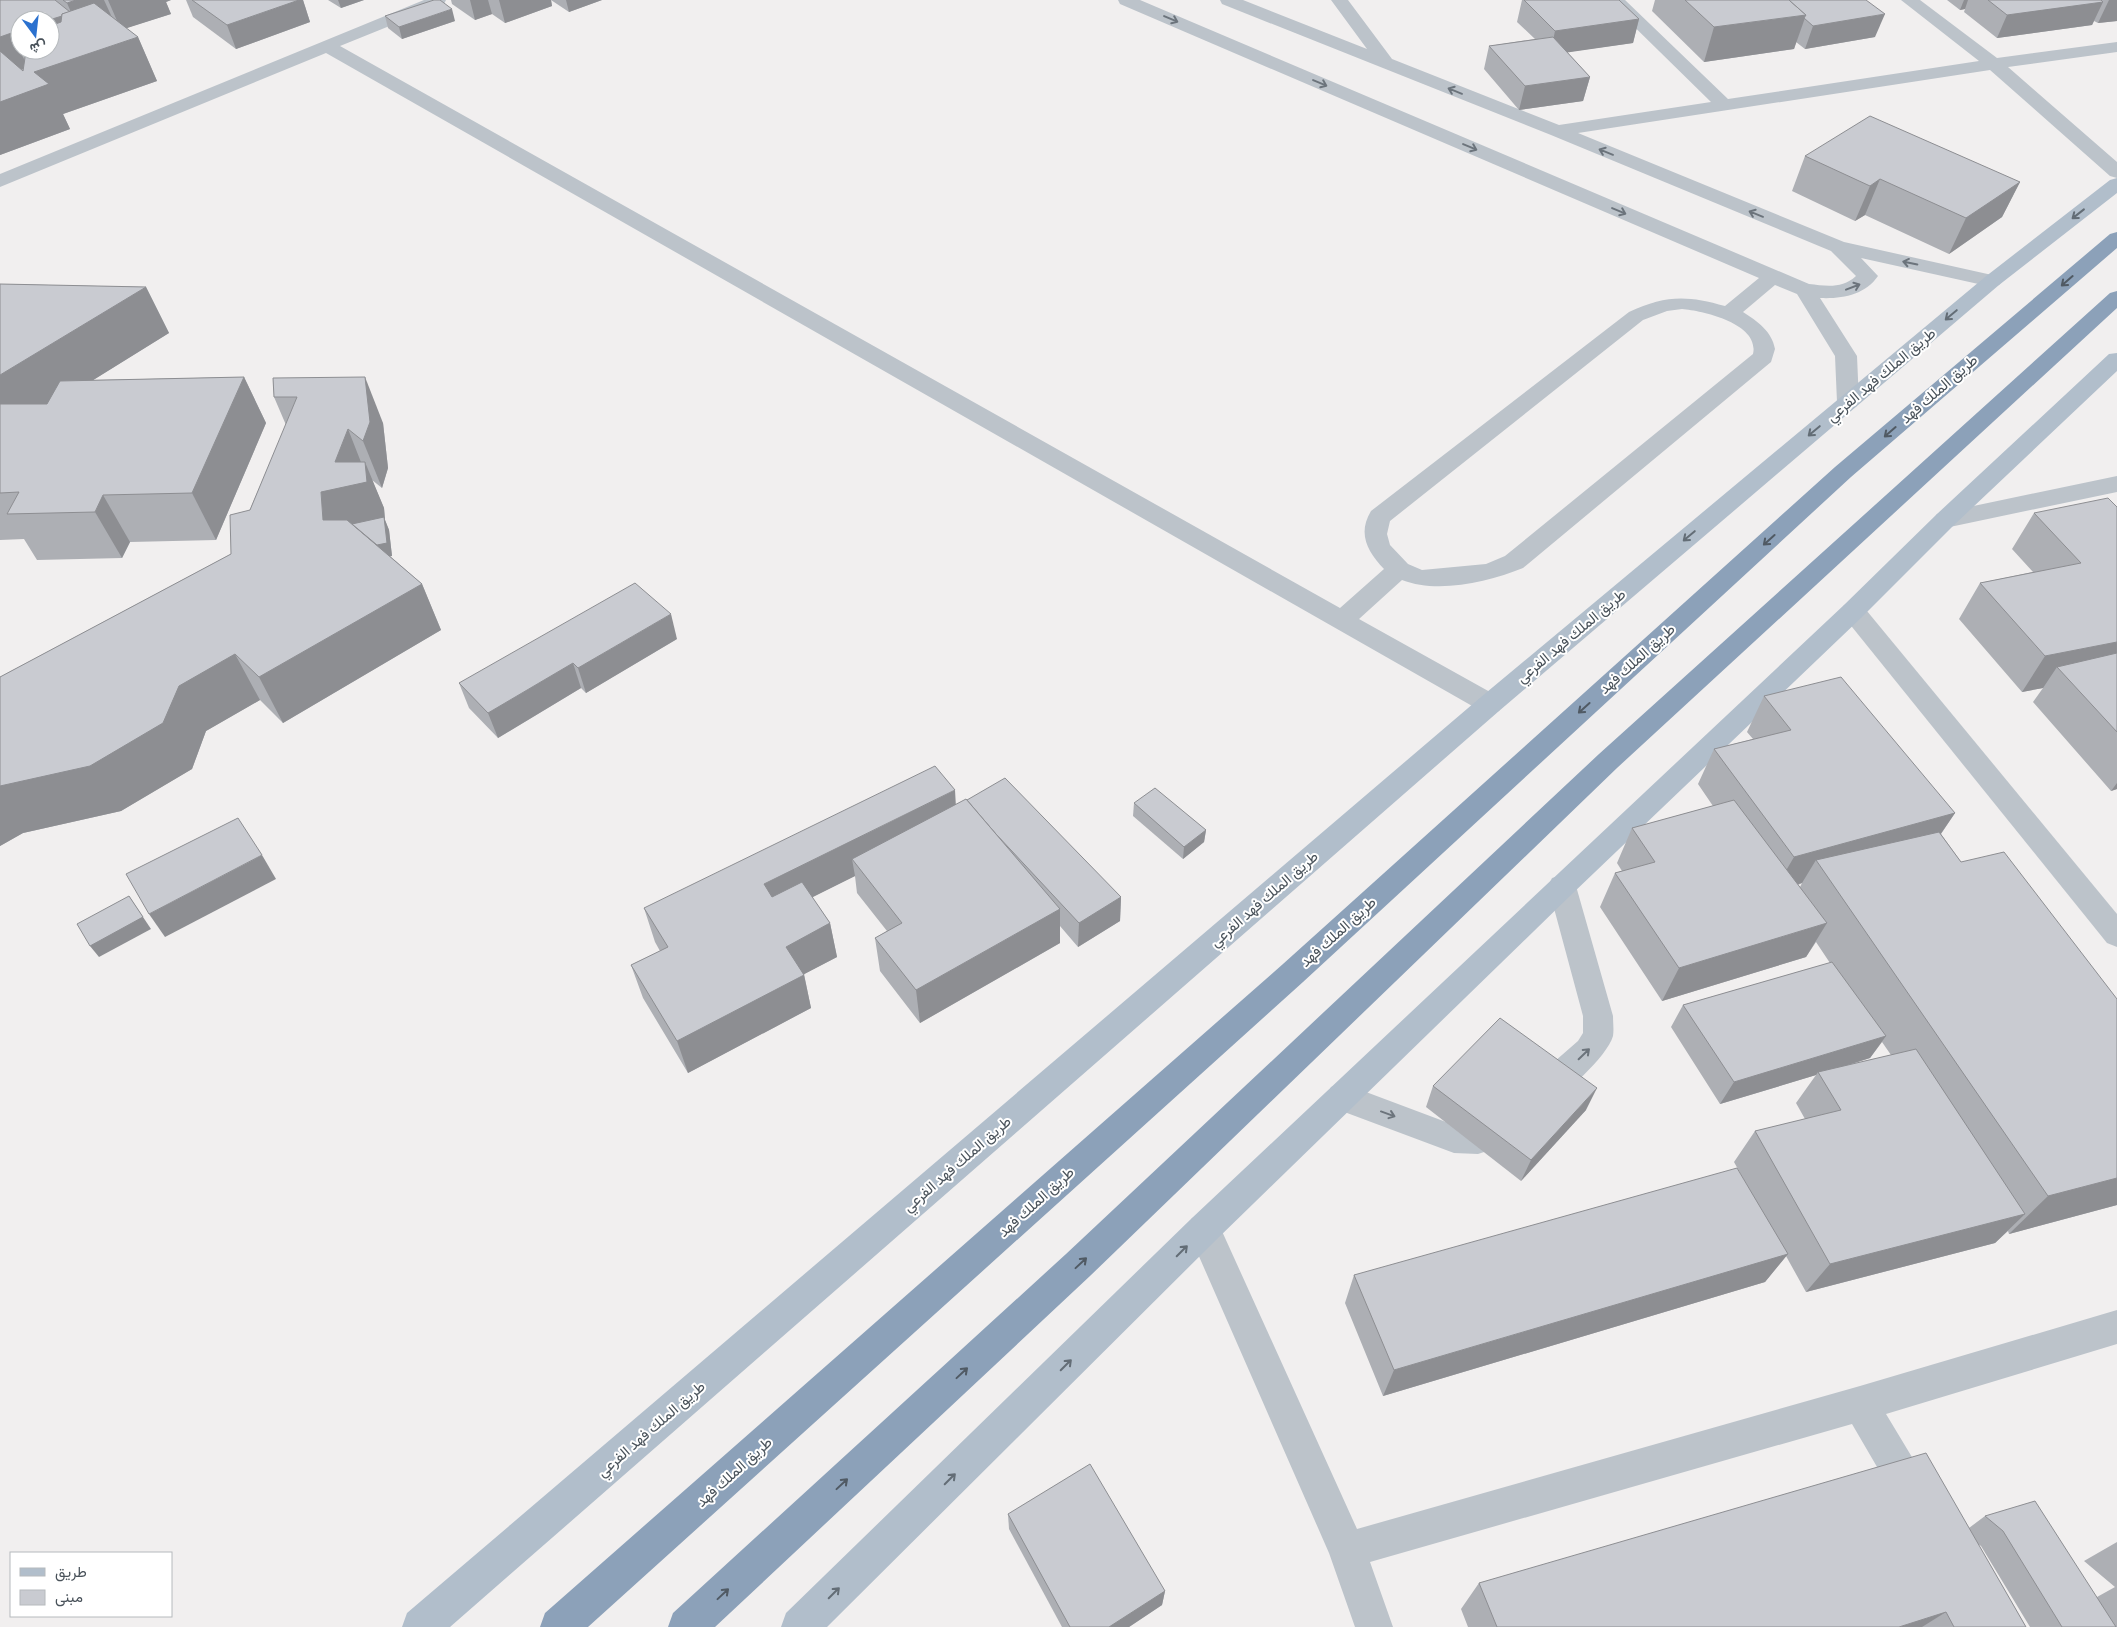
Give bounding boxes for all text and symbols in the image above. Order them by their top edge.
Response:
north arrow [10,10,60,60]
one-way arrow [1163,15,1178,25]
text: ش [28,37,49,58]
one-way arrow [1312,79,1327,88]
one-way arrow [1448,85,1463,94]
one-way arrow [1462,142,1477,152]
one-way arrow [1599,146,1614,156]
one-way arrow [1611,206,1626,216]
one-way arrow [1749,208,1764,218]
one-way arrow [2072,208,2085,219]
one-way arrow [1903,258,1919,267]
one-way arrow [2060,275,2073,286]
one-way arrow [1845,282,1860,292]
one-way arrow [1945,310,1958,321]
street label: طريق الملك فهد الفرعي [1823,324,1939,426]
street label: طريق الملك فهد [1897,351,1981,427]
one-way arrow [1807,425,1820,437]
one-way arrow [1884,426,1897,437]
one-way arrow [1683,530,1696,542]
one-way arrow [1762,534,1775,546]
street label: طريق الملك فهد الفرعي [1513,585,1632,690]
street label: طريق الملك فهد [1595,620,1680,699]
one-way arrow [1577,702,1590,714]
street label: طريق الملك فهد الفرعي [1206,847,1324,954]
street label: طريق الملك فهد [1296,893,1381,972]
one-way arrow [1578,1048,1591,1060]
one-way arrow [1380,1110,1395,1119]
street label: طريق الملك فهد الفرعي [899,1112,1017,1219]
street label: طريق الملك فهد [994,1163,1079,1242]
one-way arrow [1176,1245,1188,1257]
one-way arrow [1074,1257,1087,1269]
one-way arrow [1060,1359,1072,1371]
one-way arrow [955,1367,968,1379]
street label: طريق الملك فهد الفرعي [593,1377,711,1484]
street label: طريق الملك فهد [692,1433,777,1512]
one-way arrow [944,1473,957,1485]
one-way arrow [836,1478,849,1490]
legend [10,1552,172,1617]
text: طريق [55,1563,87,1582]
one-way arrow [828,1587,841,1599]
text: مبنى [55,1588,83,1607]
one-way arrow [716,1588,729,1600]

